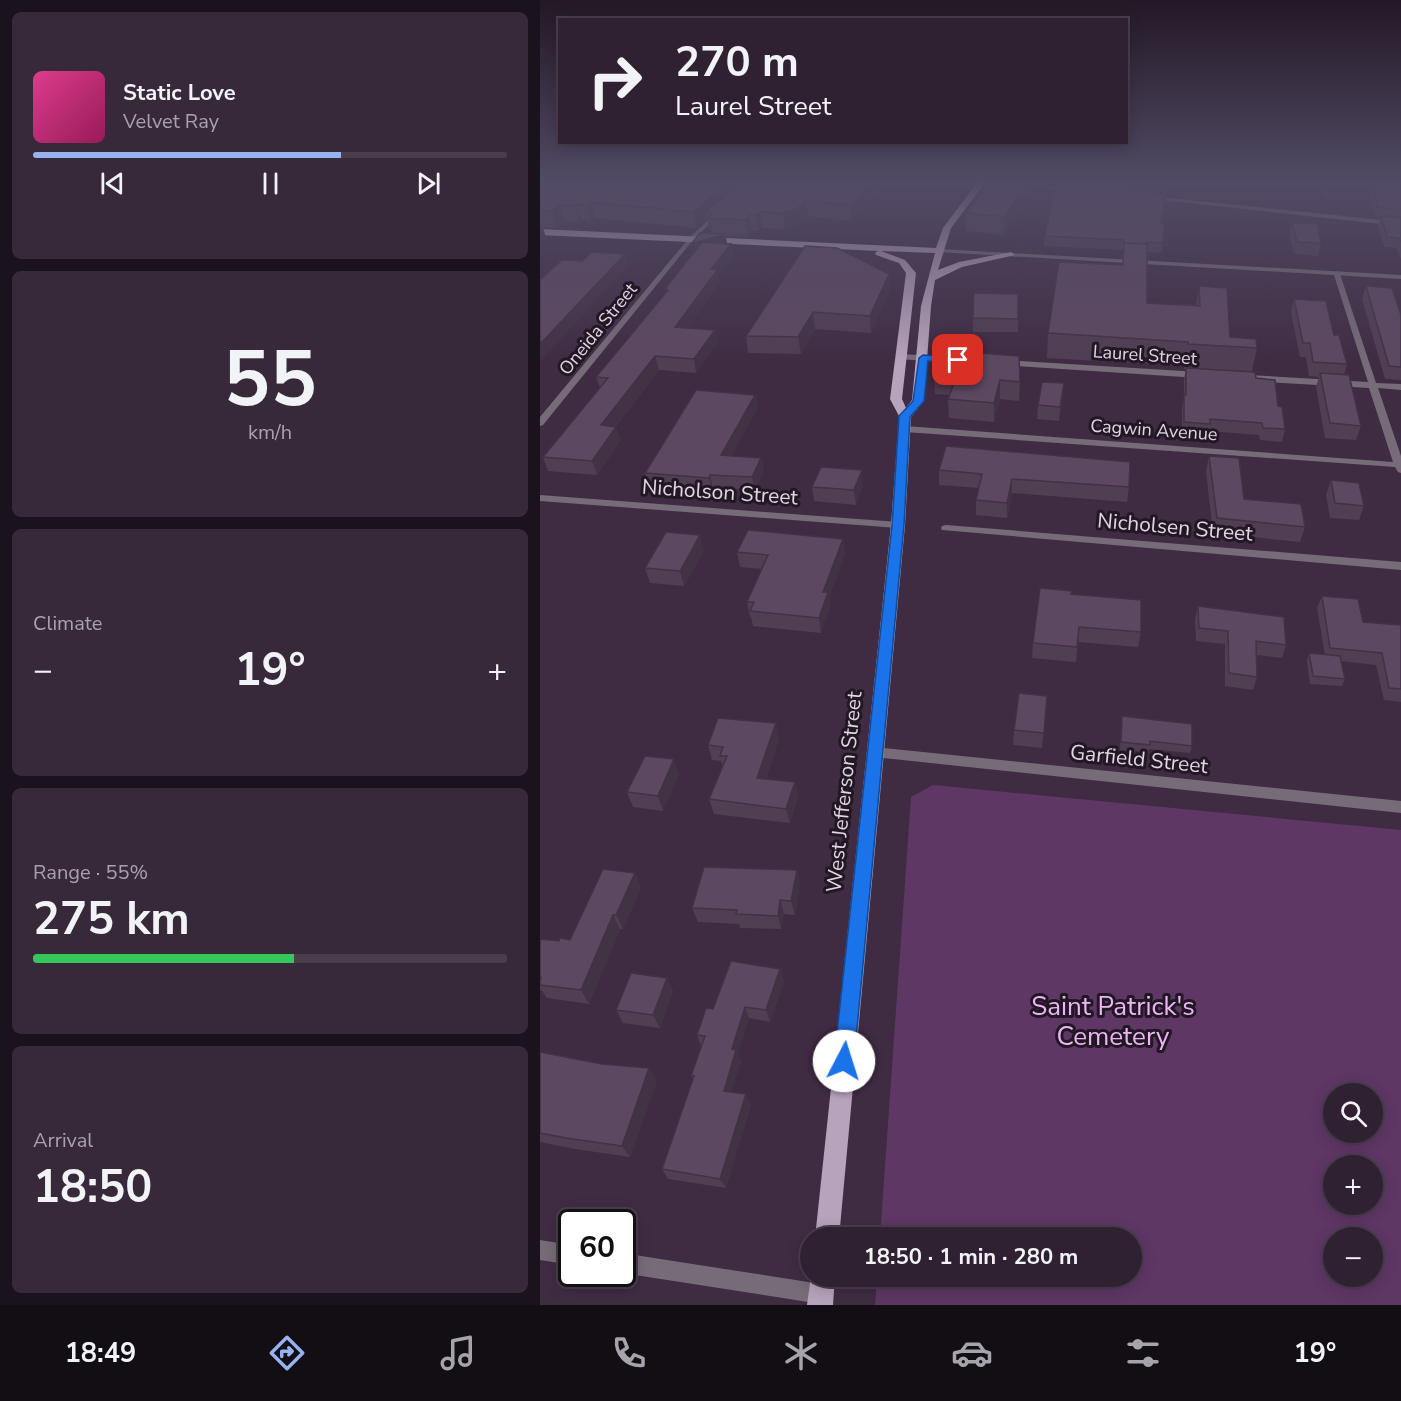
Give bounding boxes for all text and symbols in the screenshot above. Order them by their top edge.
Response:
text: 270 m [675,34,799,91]
icon: right [576,42,654,120]
text: Static Love [123,78,236,108]
text: Laurel Street [675,88,832,125]
text: Velvet Ray [123,108,219,135]
icon: previous [96,167,129,200]
icon: pause [254,167,287,200]
icon: next [412,167,445,200]
street label: Oneida Street [554,278,643,380]
text: 55 [223,326,317,433]
pin [932,334,983,385]
street label: Laurel Street [1092,339,1199,371]
icon: arrive [941,343,974,376]
street label: Cagwin Avenue [1090,414,1218,446]
text: km/h [248,419,292,446]
street label: Nicholson Street [641,473,800,511]
street label: Nicholsen Street [1096,506,1254,548]
text: Climate [33,610,102,637]
text: 19° [234,640,306,701]
text: − [33,648,53,693]
text: + [487,648,507,693]
street label: West Jefferson Street [820,689,869,894]
street label: Garfield Street [1069,738,1210,780]
text: Range · 55% [33,859,148,886]
text: 275 km [33,889,190,950]
park label: Saint Patrick's Cemetery [1031,989,1195,1054]
position arrow [812,1029,876,1093]
map controls [1323,1083,1383,1287]
button: search [1323,1083,1383,1143]
text: Arrival [33,1127,93,1154]
button: + [1323,1155,1383,1215]
text: 18:50 [33,1157,152,1218]
speed limit sign: 60 [558,1209,636,1287]
button: − [1323,1227,1383,1287]
text: 18:50 · 1 min · 280 m [864,1242,1078,1272]
icon: directions [266,1332,308,1374]
icon: music [437,1332,479,1374]
icon: phone [608,1332,650,1374]
icon: climate [780,1332,822,1374]
icon: car [951,1332,993,1374]
icon: filters [1122,1332,1164,1374]
text: 18:49 [65,1335,136,1372]
text: 19° [1294,1335,1336,1372]

